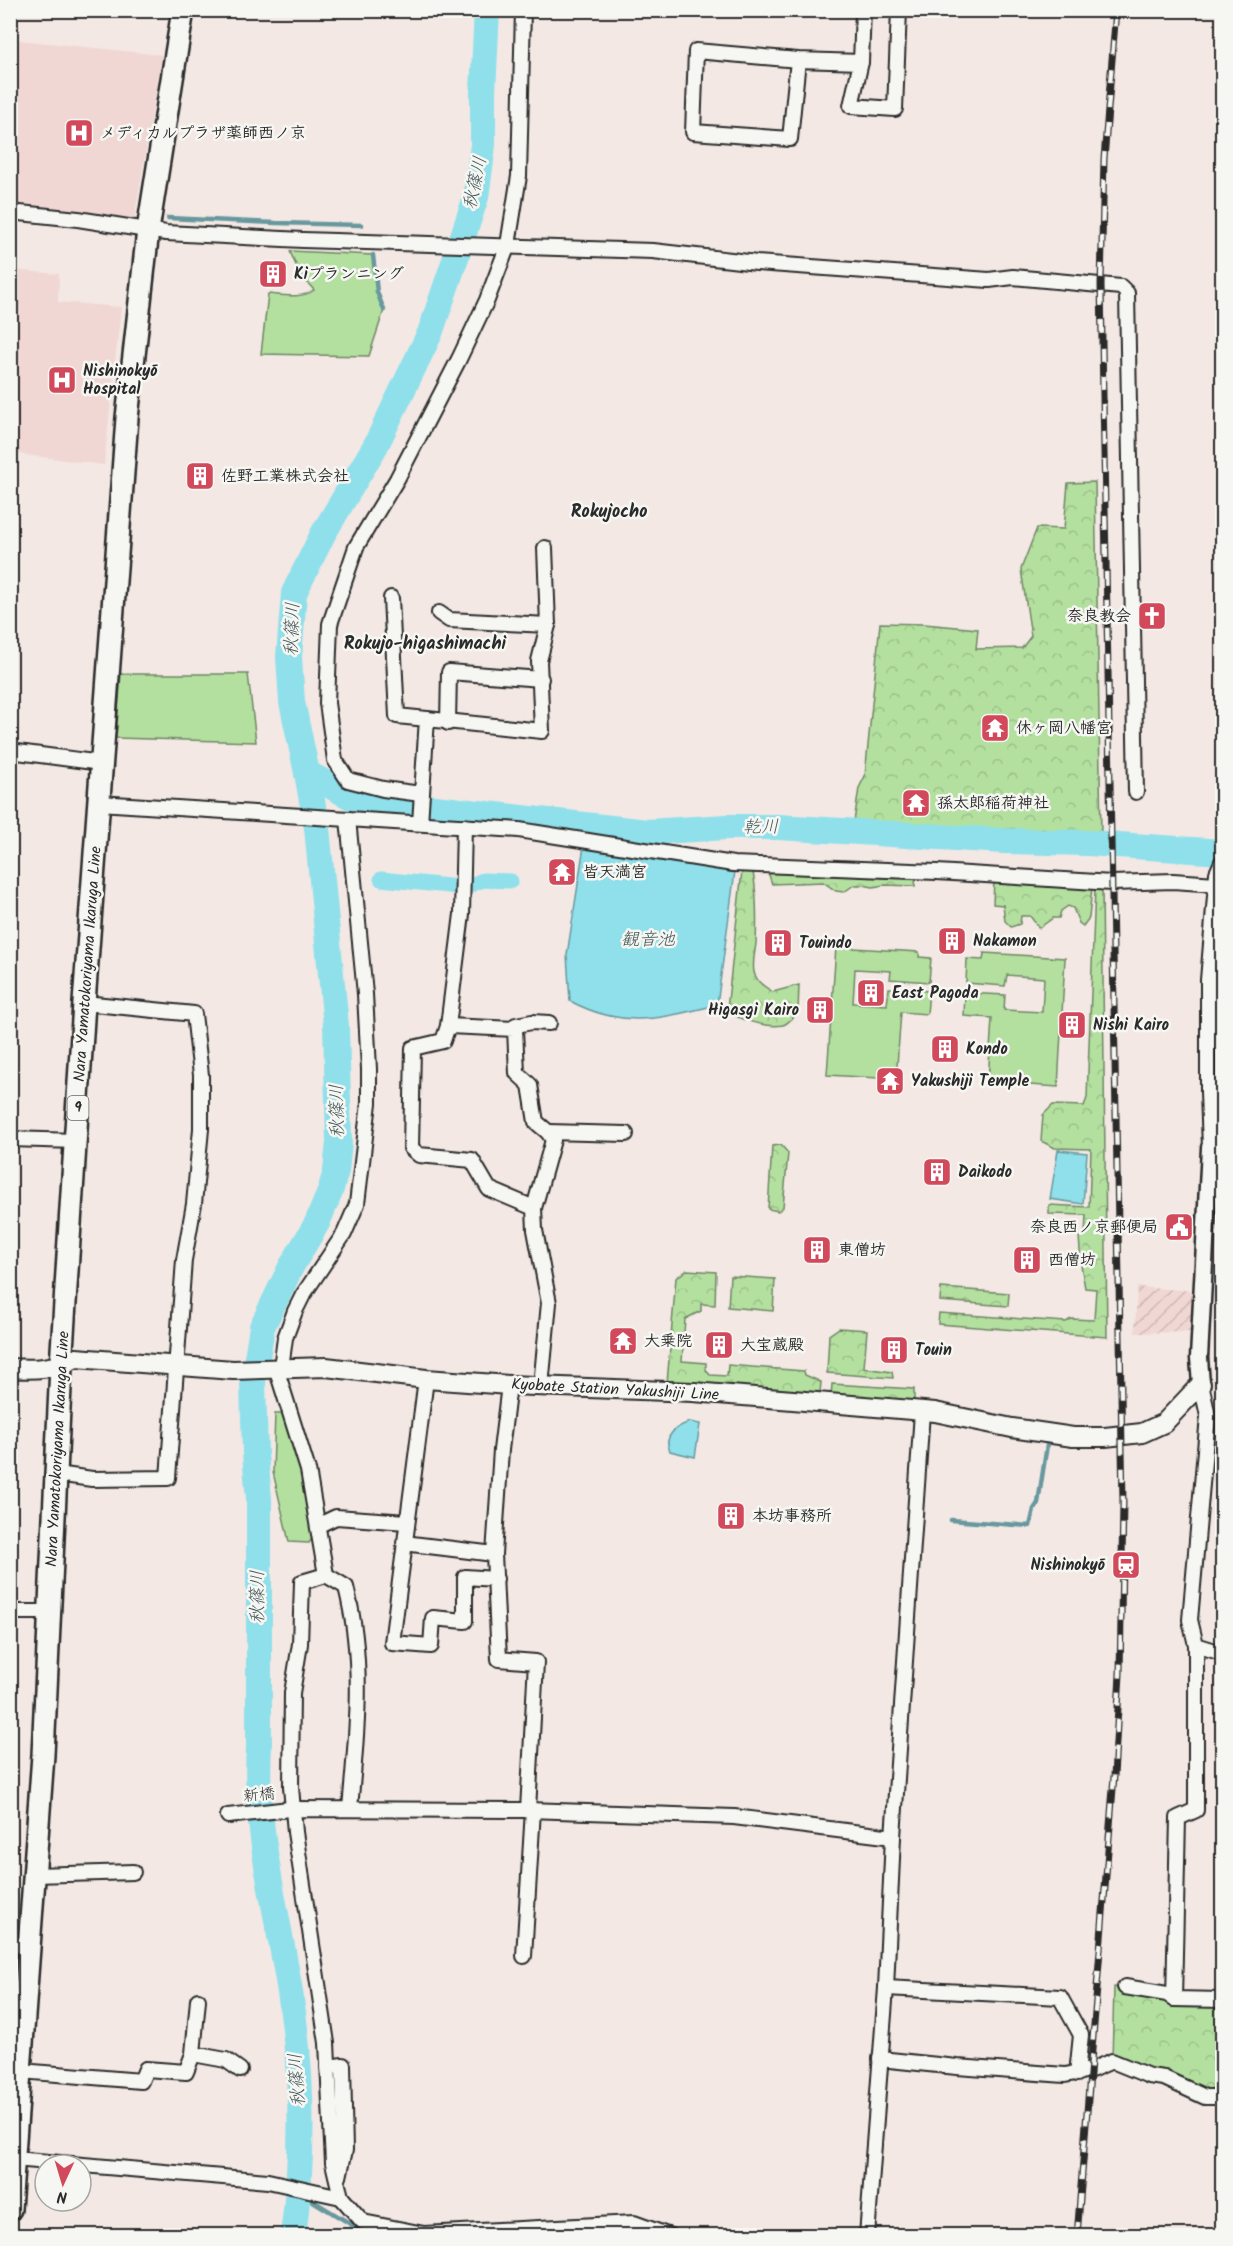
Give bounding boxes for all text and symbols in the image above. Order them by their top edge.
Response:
hospital icon: メディカルプラザ薬師西ノ京 [63,117,95,149]
place label: メディカルプラザ薬師西ノ京 [100,121,306,146]
water label: 秋篠川 [456,154,496,212]
building icon: Kiプランニング [257,258,289,290]
place label: Kiプランニング [294,262,404,287]
place label: Nishinokyō Hospital [83,359,158,402]
hospital icon: Nishinokyō Hospital [46,364,78,396]
building icon: 佐野工業株式会社 [184,460,216,492]
place label: 佐野工業株式会社 [221,464,349,489]
district label: Rokujocho [571,498,647,527]
church icon: 奈良教会 [1136,600,1168,632]
water label: 秋篠川 [278,602,308,656]
place label: 奈良教会 [1067,604,1131,629]
district label: Rokujo-higashimachi [344,630,507,659]
temple icon: 休ヶ岡八幡宮 [979,712,1011,744]
place label: 休ヶ岡八幡宮 [1016,716,1112,741]
temple icon: 孫太郎稲荷神社 [900,787,932,819]
place label: 孫太郎稲荷神社 [937,791,1049,816]
water label: 乾川 [743,813,779,843]
street label: Nara Yamatokoriyama Ikaruga Line [67,845,109,1083]
temple icon: 皆天満宮 [546,856,578,888]
place label: 皆天満宮 [583,860,647,885]
building icon: Nakamon [936,925,968,957]
water label: 観音池 [621,926,676,955]
building icon: Touindo [762,927,794,959]
place label: Nakamon [973,929,1037,954]
place label: Touindo [799,931,852,956]
building icon: East Pagoda [855,977,887,1009]
place label: East Pagoda [892,981,979,1006]
building icon: Higasgi Kairo [804,994,836,1026]
place label: Higasgi Kairo [708,998,799,1023]
building icon: Nishi Kairo [1056,1009,1088,1041]
place label: Nishi Kairo [1093,1013,1169,1038]
building icon: Kondo [929,1033,961,1065]
place label: Kondo [966,1037,1008,1062]
temple icon: Yakushiji Temple [874,1065,906,1097]
place label: Yakushiji Temple [911,1069,1029,1094]
water label: 秋篠川 [323,1084,353,1138]
road number: 9 [68,1096,88,1120]
building icon: Daikodo [921,1156,953,1188]
place label: Daikodo [958,1160,1012,1185]
public building icon: 奈良西ノ京郵便局 [1163,1211,1195,1243]
place label: 奈良西ノ京郵便局 [1030,1215,1158,1240]
building icon: 東僧坊 [801,1234,833,1266]
place label: 東僧坊 [838,1238,886,1263]
building icon: 西僧坊 [1011,1244,1043,1276]
place label: 西僧坊 [1048,1248,1096,1273]
temple icon: 大乗院 [607,1325,639,1357]
place label: 大乗院 [644,1329,692,1354]
building icon: 大宝蔵殿 [703,1329,735,1361]
street label: Nara Yamatokoriyama Ikaruga Line [39,1330,77,1568]
place label: 大宝蔵殿 [740,1333,804,1358]
building icon: Touin [878,1334,910,1366]
place label: Touin [915,1338,952,1363]
street label: Kyobate Station Yakushiji Line [511,1372,719,1408]
building icon: 本坊事務所 [715,1500,747,1532]
place label: 本坊事務所 [752,1504,832,1529]
station icon: Nishinokyō [1110,1549,1142,1581]
place label: Nishinokyō [1031,1553,1106,1578]
water label: 秋篠川 [244,1570,273,1624]
street label: 新橋 [242,1781,276,1809]
water label: 秋篠川 [282,2052,314,2108]
north arrow [33,2153,93,2213]
text: N [56,2184,68,2209]

